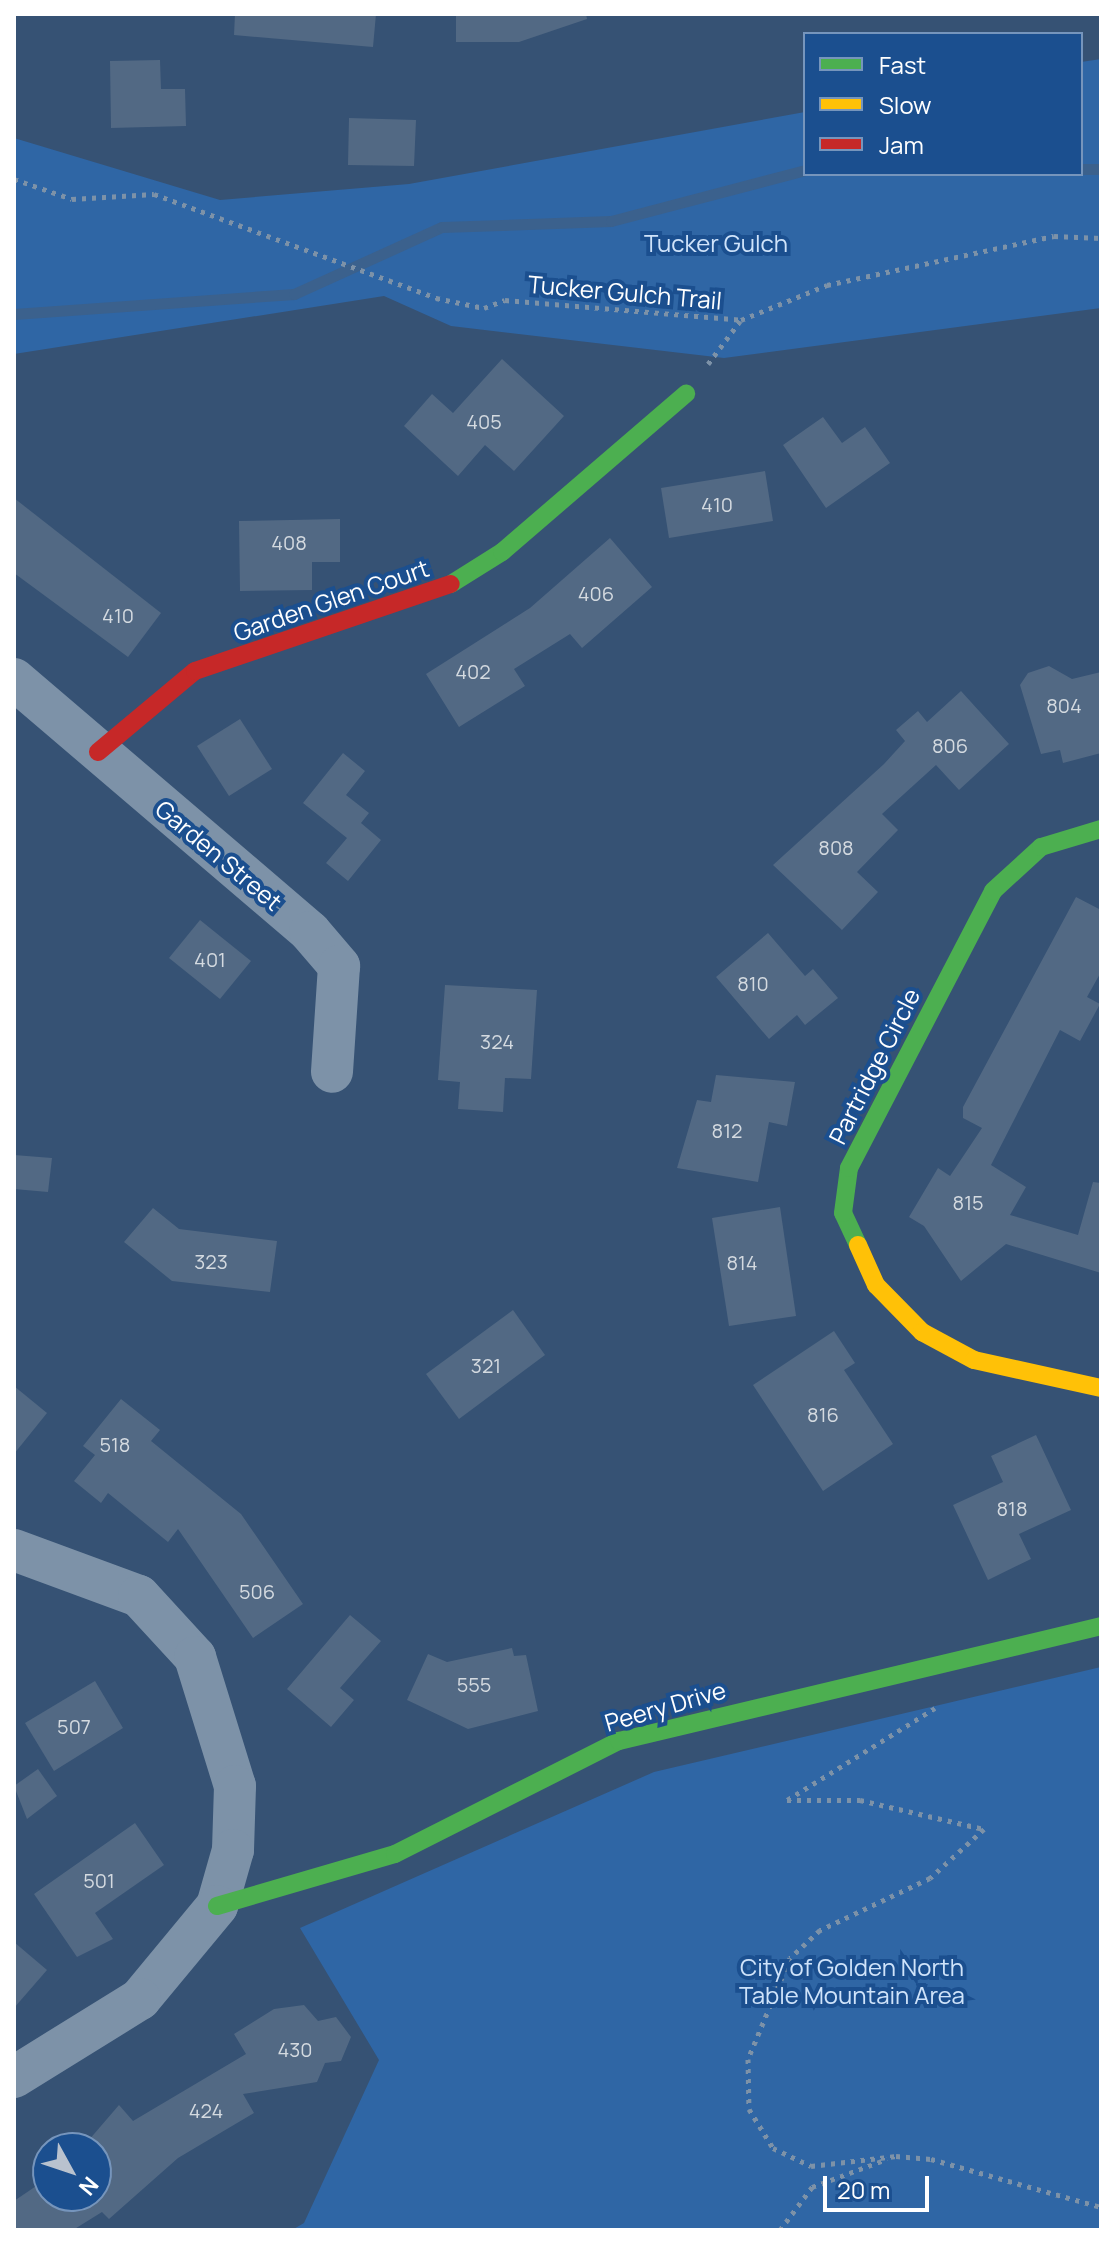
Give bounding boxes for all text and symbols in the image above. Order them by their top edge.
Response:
legend [803,32,1083,176]
text: Fast [879,48,926,81]
text: Slow [879,88,932,121]
text: Jam [879,128,924,161]
park label: Tucker Gulch [644,229,788,257]
street label: Tucker Gulch Trail [527,269,723,315]
house number: 405 [466,409,502,433]
house number: 410 [701,492,733,516]
house number: 408 [271,530,307,554]
street label: Garden Glen Court [230,553,432,647]
house number: 406 [578,581,614,605]
house number: 410 [102,603,134,627]
house number: 402 [455,659,491,683]
house number: 804 [1046,693,1082,717]
house number: 806 [932,733,968,757]
street label: Garden Street [150,794,288,916]
house number: 808 [818,835,854,859]
house number: 401 [194,947,226,971]
house number: 810 [737,971,769,995]
street label: Partridge Circle [822,983,926,1149]
house number: 324 [480,1029,514,1053]
house number: 812 [712,1118,742,1142]
house number: 815 [953,1190,983,1214]
house number: 323 [194,1249,228,1273]
house number: 814 [726,1250,758,1274]
house number: 321 [471,1353,501,1377]
house number: 816 [807,1402,839,1426]
house number: 518 [100,1432,130,1456]
house number: 818 [996,1496,1028,1520]
house number: 506 [239,1579,275,1603]
house number: 555 [457,1672,491,1696]
street label: Peery Drive [601,1675,729,1737]
house number: 507 [57,1714,91,1738]
house number: 501 [83,1868,115,1892]
park label: City of Golden North Table Mountain Area [739,1953,965,2009]
house number: 430 [277,2037,313,2061]
house number: 424 [189,2098,223,2122]
north arrow [32,2132,112,2212]
scale bar [827,2160,933,2210]
text: N [72,2170,105,2202]
text: 20 m [837,2173,890,2206]

